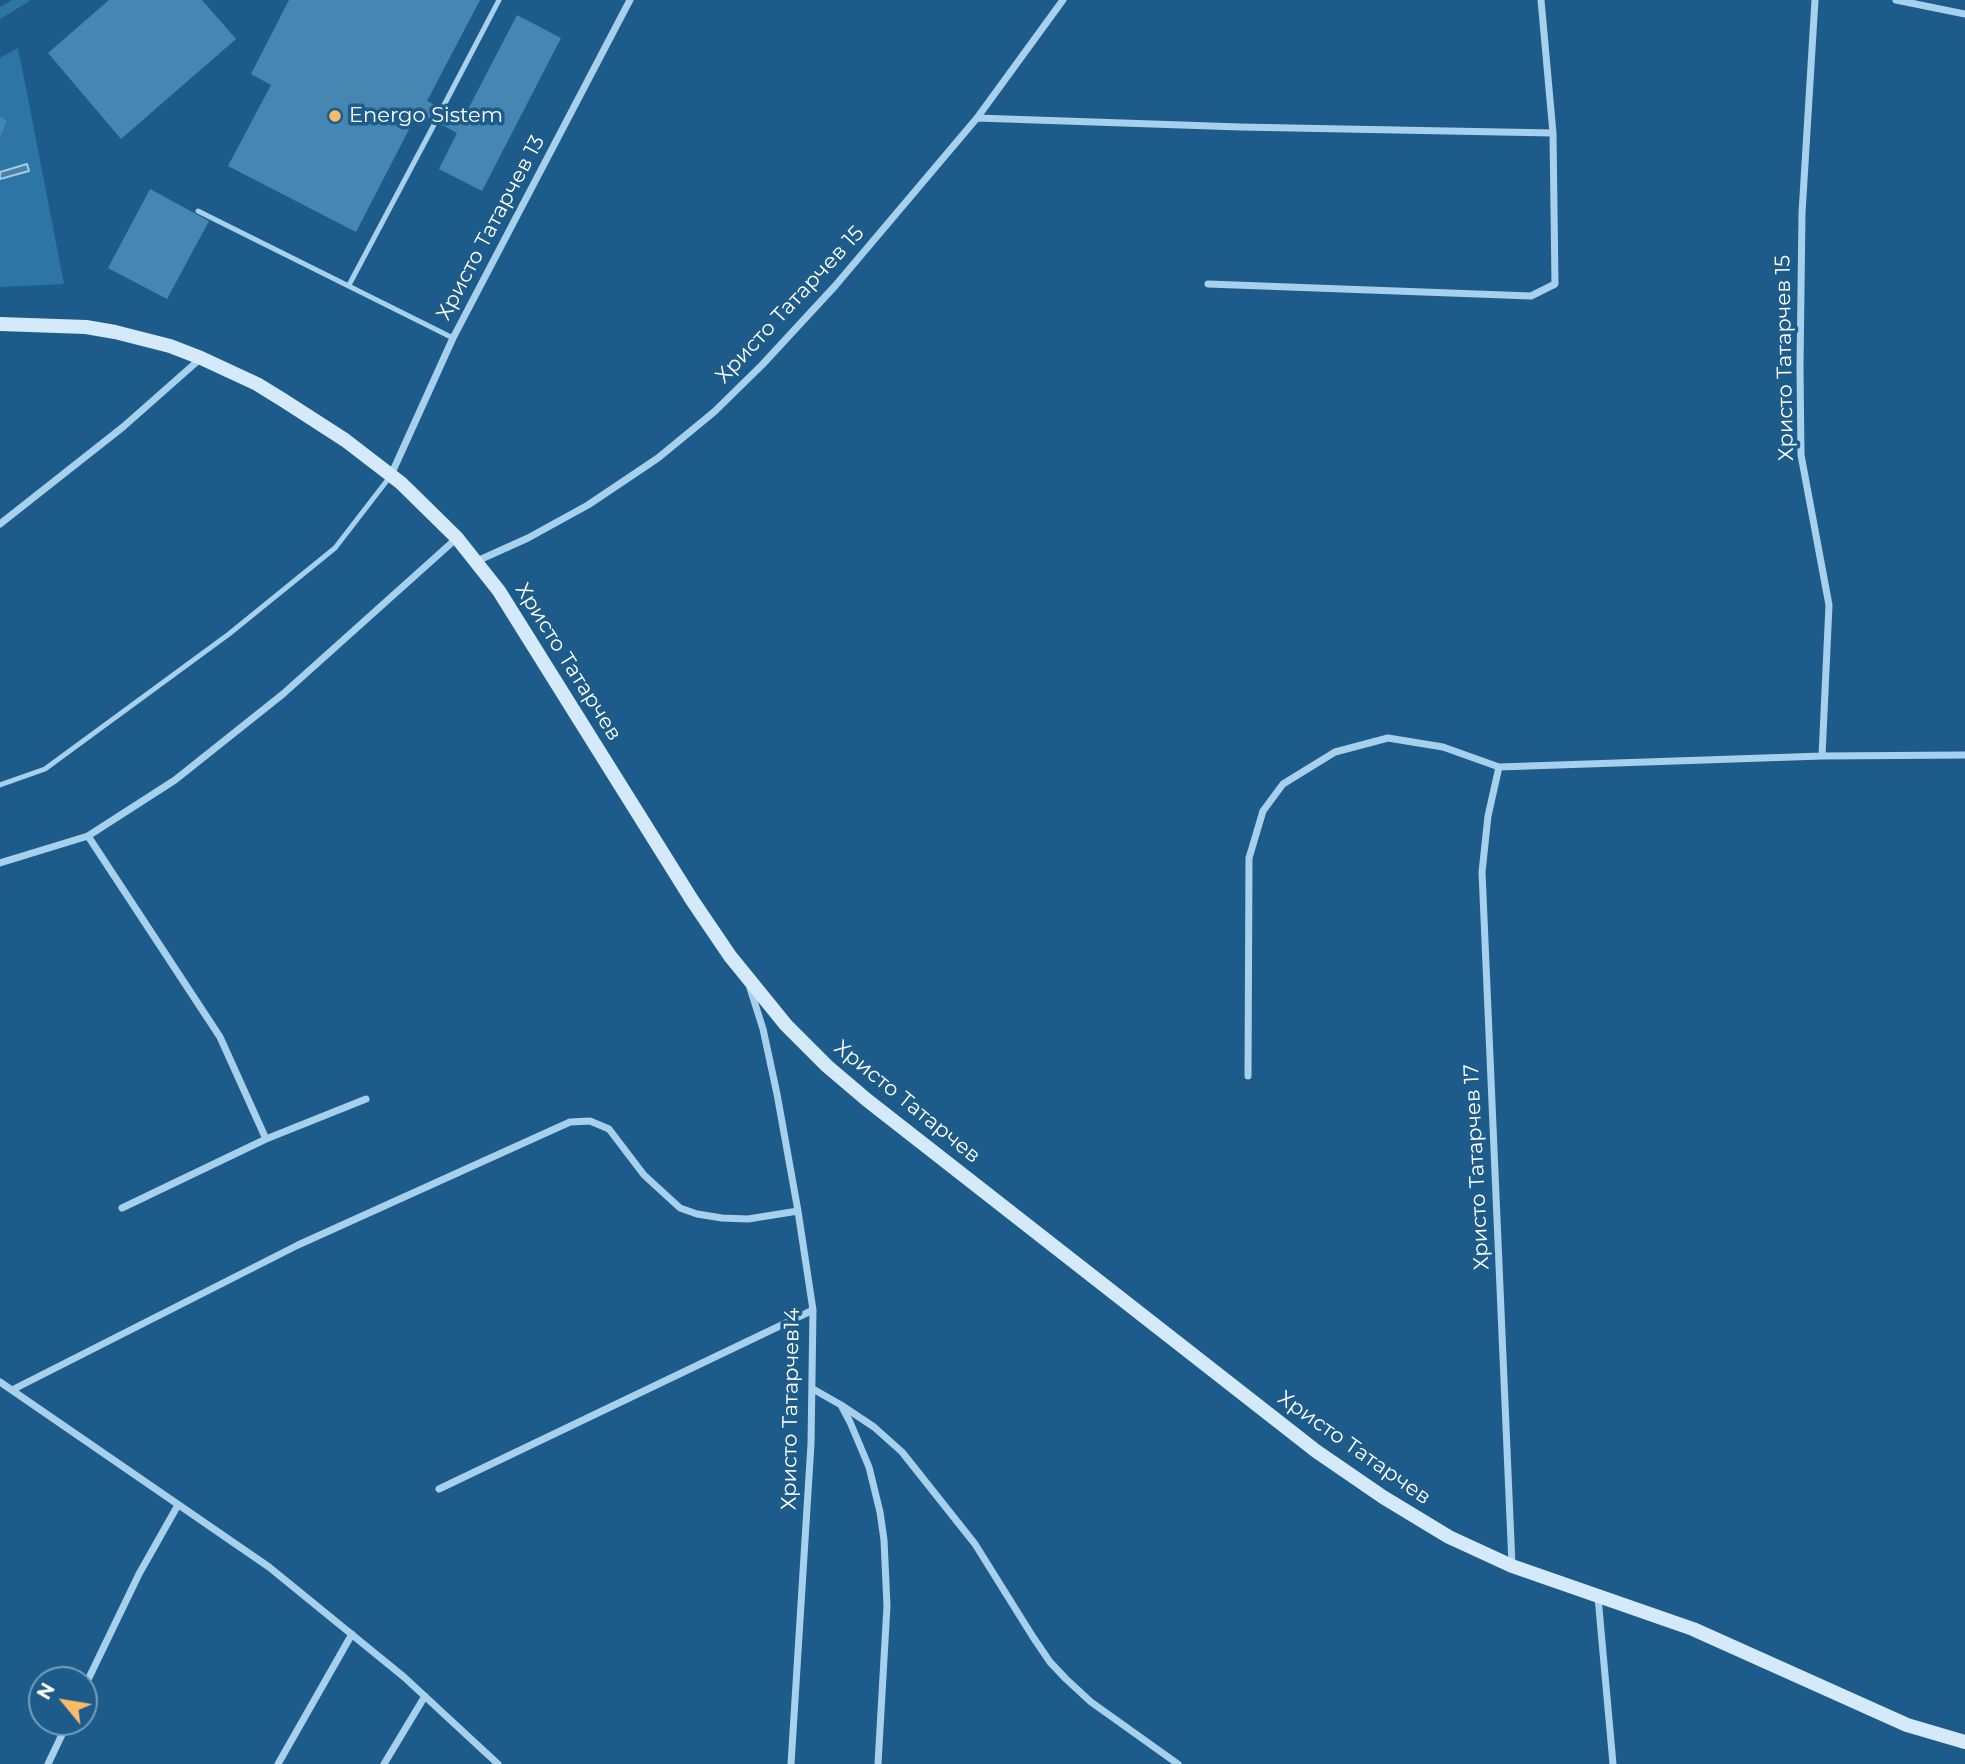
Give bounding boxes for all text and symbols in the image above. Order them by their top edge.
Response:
place label: Energo Sistem [349,103,503,129]
marker: Energo Sistem [327,108,343,124]
street label: Христо Татарчев 13 [432,131,550,325]
street label: Христо Татарчев 15 [711,221,869,389]
street label: Христо Татарчев 15 [1771,255,1799,461]
street label: Христо Татарчев [509,579,627,745]
street label: Христо Татарчев [829,1035,985,1169]
street label: Христо Татарчев 17 [1459,1063,1495,1271]
street label: Христо Татарчев14 [777,1308,805,1510]
street label: Христо Татарчев [1273,1386,1435,1510]
north arrow [28,1666,98,1736]
text: N [32,1679,60,1704]

